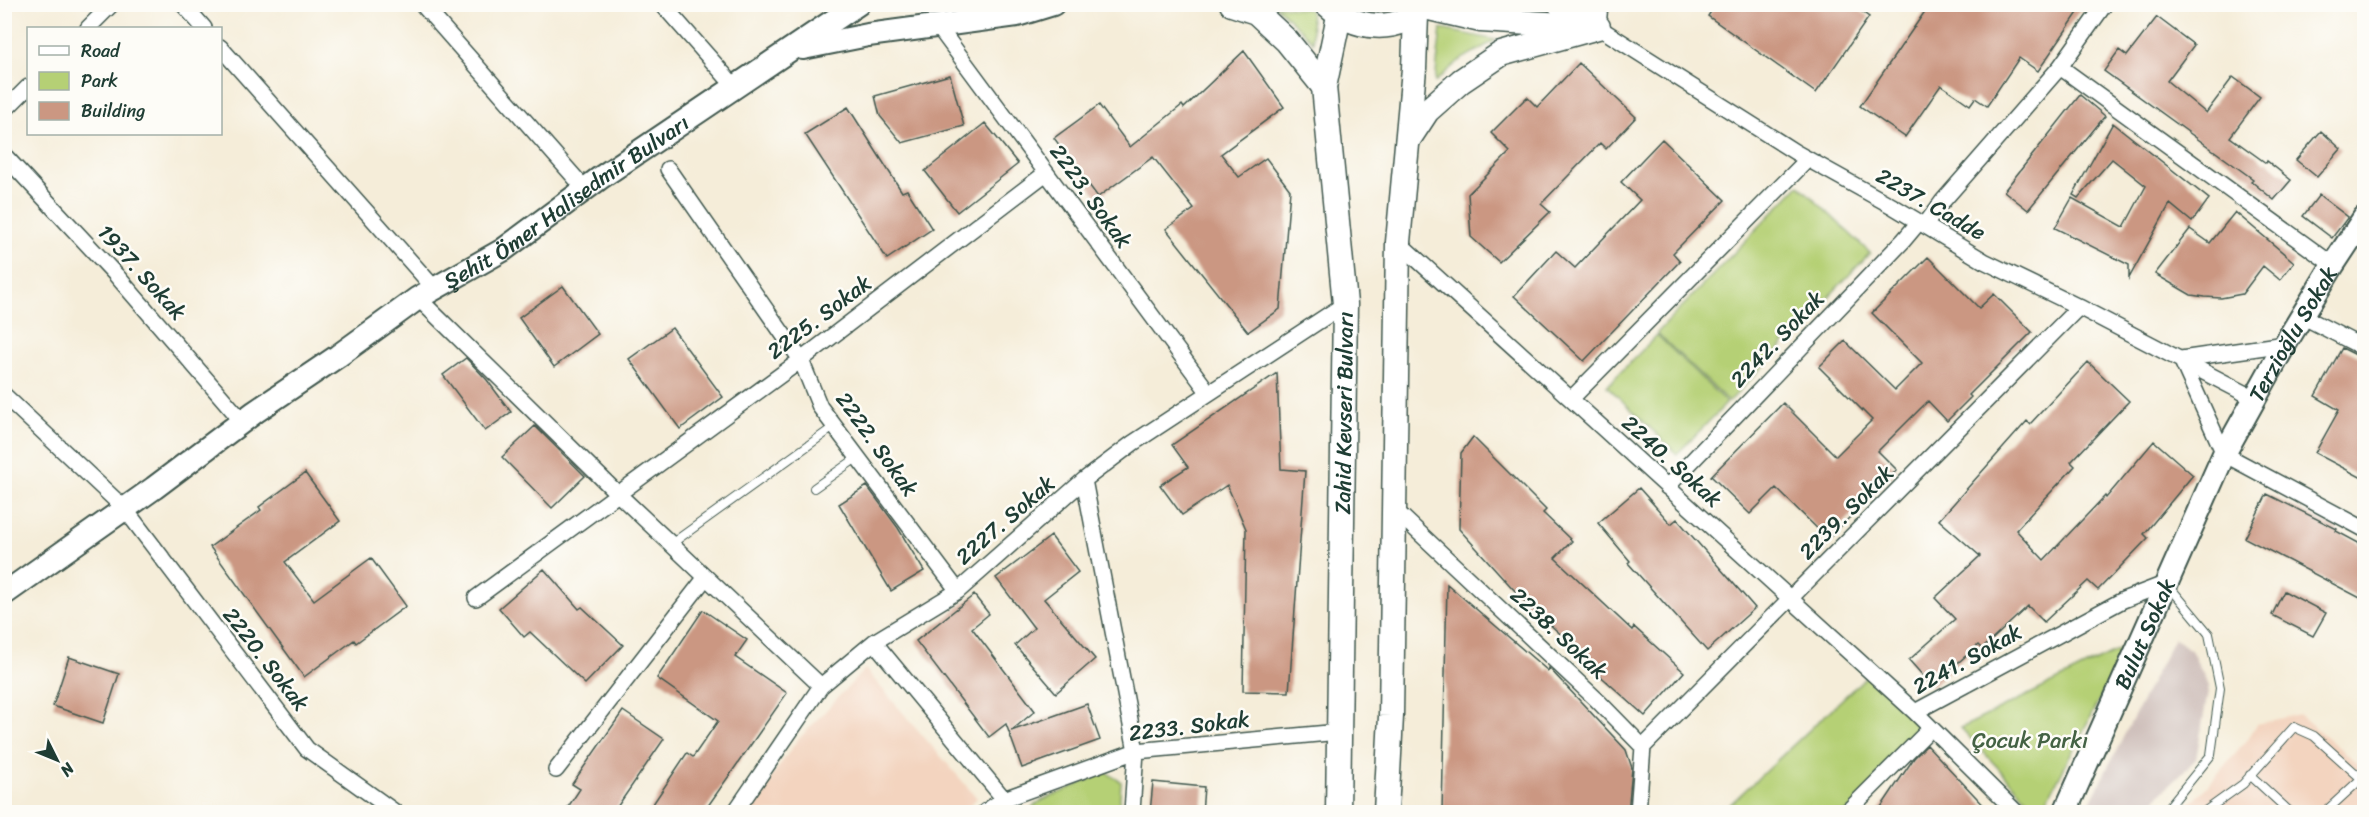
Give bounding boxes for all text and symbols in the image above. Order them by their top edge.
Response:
legend [27,27,222,135]
text: Road [81,35,121,67]
text: Park [81,65,118,97]
text: Building [81,95,145,127]
street label: Şehit Ömer Halisedmir Bulvarı [436,104,697,299]
street label: 2223. Sokak [1039,135,1143,257]
street label: 2237. Cadde [1869,157,1993,251]
street label: 1937. Sokak [88,215,197,330]
street label: Terzioğlu Sokak [2237,258,2348,409]
street label: 2225. Sokak [758,264,880,370]
street label: 2242. Sokak [1720,281,1834,397]
street label: Zahid Kevseri Bulvarı [1323,311,1364,515]
street label: 2222. Sokak [825,383,929,505]
street label: 2240. Sokak [1613,405,1732,517]
street label: 2239. Sokak [1789,455,1903,569]
street label: 2227. Sokak [946,465,1064,575]
street label: Bulut Sokak [2102,572,2186,696]
street label: 2238. Sokak [1501,577,1617,689]
street label: 2220. Sokak [213,598,320,720]
street label: 2241. Sokak [1905,613,2029,705]
street label: 2233. Sokak [1126,699,1252,753]
park label: Çocuk Parkı [1972,721,2088,760]
north arrow [27,730,87,790]
text: N [53,755,83,784]

